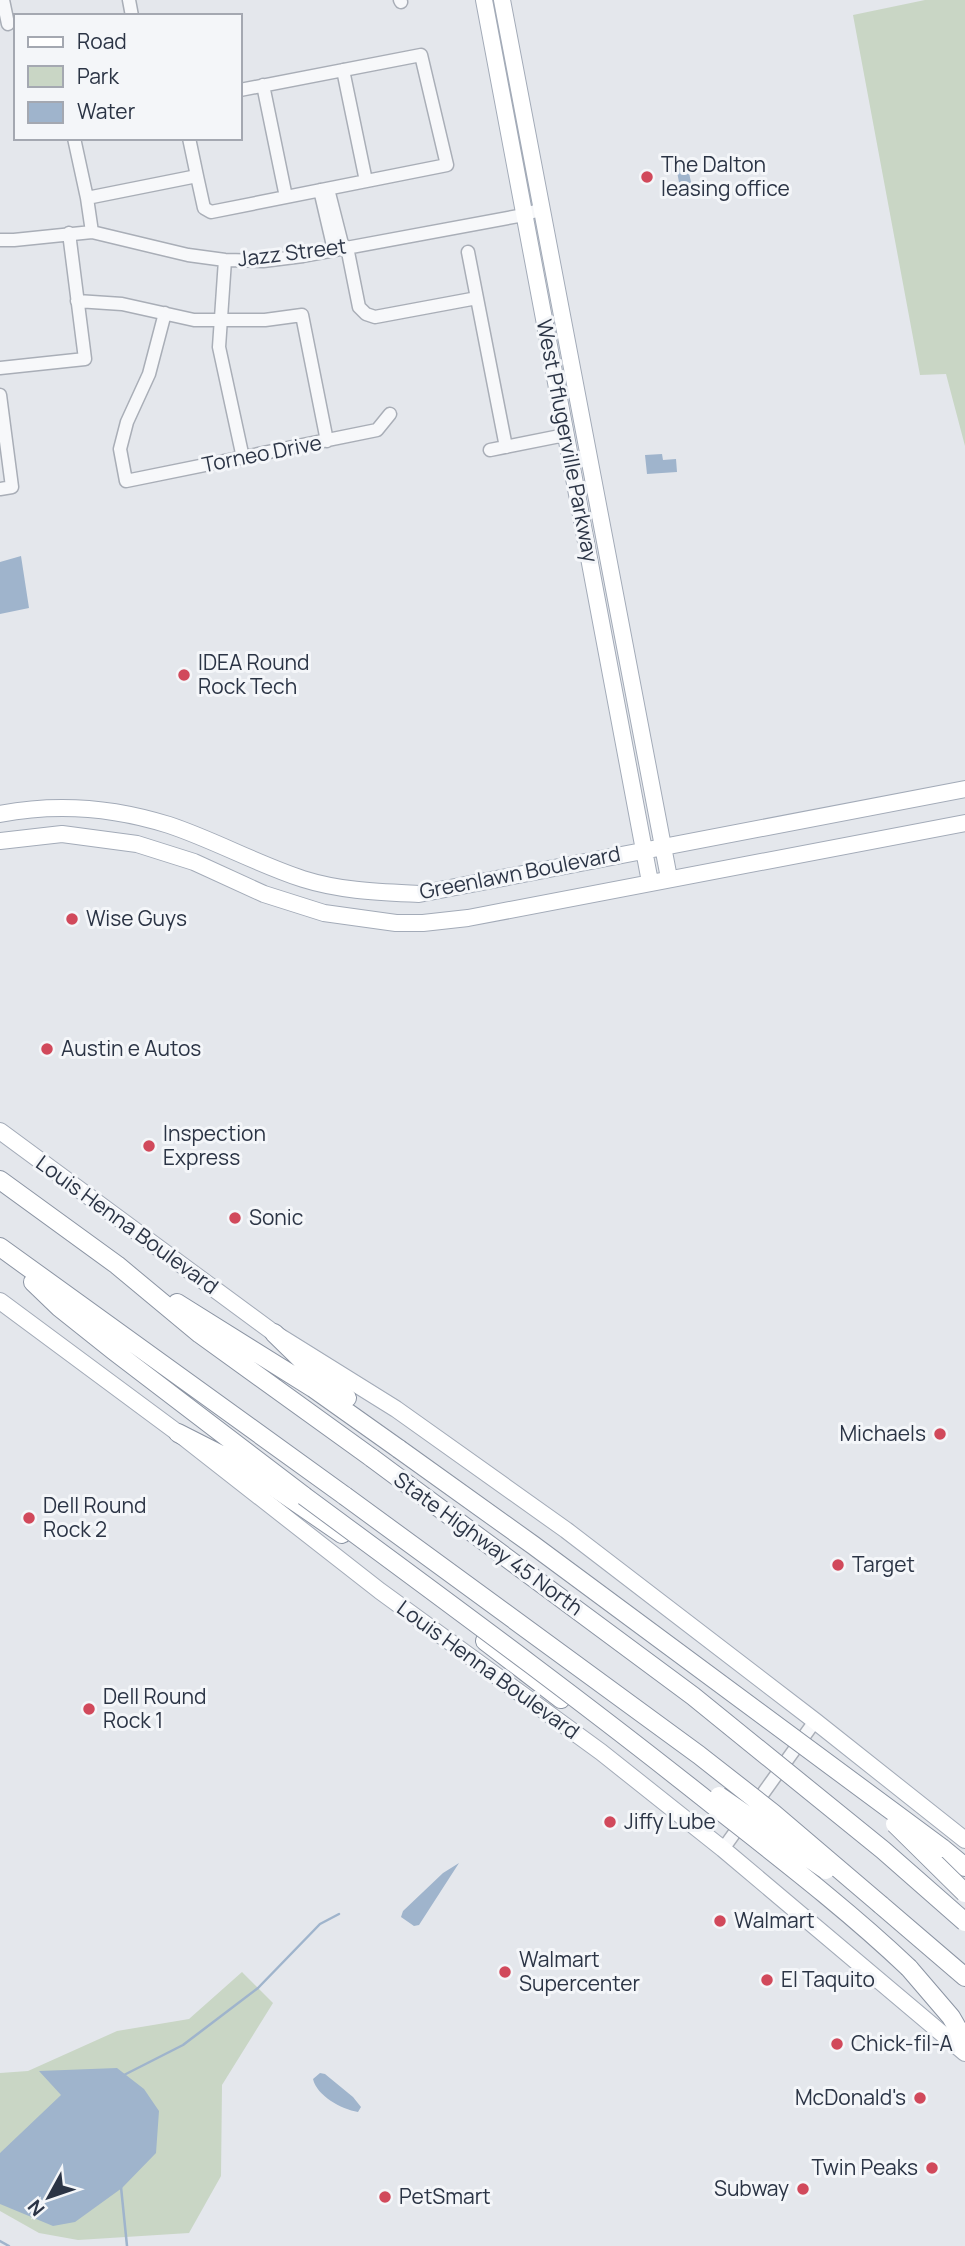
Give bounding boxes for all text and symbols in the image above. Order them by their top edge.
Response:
legend [14,14,242,140]
text: Road [77,27,127,55]
text: Park [77,62,119,90]
text: Water [77,97,136,125]
place label: The Dalton leasing office [661,150,790,202]
marker: The Dalton leasing office [639,169,655,185]
street label: Jazz Street [236,231,348,273]
street label: West Pflugerville Parkway [531,317,605,565]
street label: Torneo Drive [200,428,324,478]
place label: IDEA Round Rock Tech [198,648,309,700]
marker: IDEA Round Rock Tech [176,667,192,683]
street label: Greenlawn Boulevard [417,839,623,905]
place label: Wise Guys [86,904,187,932]
marker: Wise Guys [64,911,80,927]
place label: Austin e Autos [61,1034,201,1062]
marker: Austin e Autos [39,1041,55,1057]
place label: Inspection Express [163,1119,266,1171]
marker: Inspection Express [141,1138,157,1154]
street label: Louis Henna Boulevard [31,1149,224,1300]
place label: Sonic [249,1203,303,1231]
marker: Sonic [227,1210,243,1226]
place label: Michaels [839,1419,926,1447]
marker: Michaels [932,1426,948,1442]
street label: State Highway 45 North [388,1465,589,1621]
place label: Dell Round Rock 2 [43,1491,146,1543]
marker: Dell Round Rock 2 [21,1510,37,1526]
place label: Target [852,1550,915,1578]
marker: Target [830,1557,846,1573]
street label: Louis Henna Boulevard [392,1594,585,1745]
place label: Dell Round Rock 1 [103,1682,206,1734]
marker: Dell Round Rock 1 [81,1701,97,1717]
place label: Jiffy Lube [624,1807,716,1835]
marker: Jiffy Lube [602,1814,618,1830]
place label: Walmart [734,1906,815,1934]
marker: Walmart [712,1913,728,1929]
place label: Walmart Supercenter [519,1945,640,1997]
marker: Walmart Supercenter [497,1964,513,1980]
place label: El Taquito [781,1965,875,1993]
marker: El Taquito [759,1972,775,1988]
place label: Chick-fil-A [851,2029,953,2057]
marker: Chick-fil-A [829,2036,845,2052]
place label: McDonald's [795,2083,906,2111]
marker: McDonald's [912,2090,928,2106]
place label: Twin Peaks [811,2153,918,2181]
marker: Twin Peaks [924,2160,940,2176]
north arrow [14,2162,84,2232]
place label: Subway [714,2174,789,2202]
marker: Subway [795,2181,811,2197]
place label: PetSmart [399,2182,491,2210]
marker: PetSmart [377,2189,393,2205]
text: N [22,2194,50,2222]

